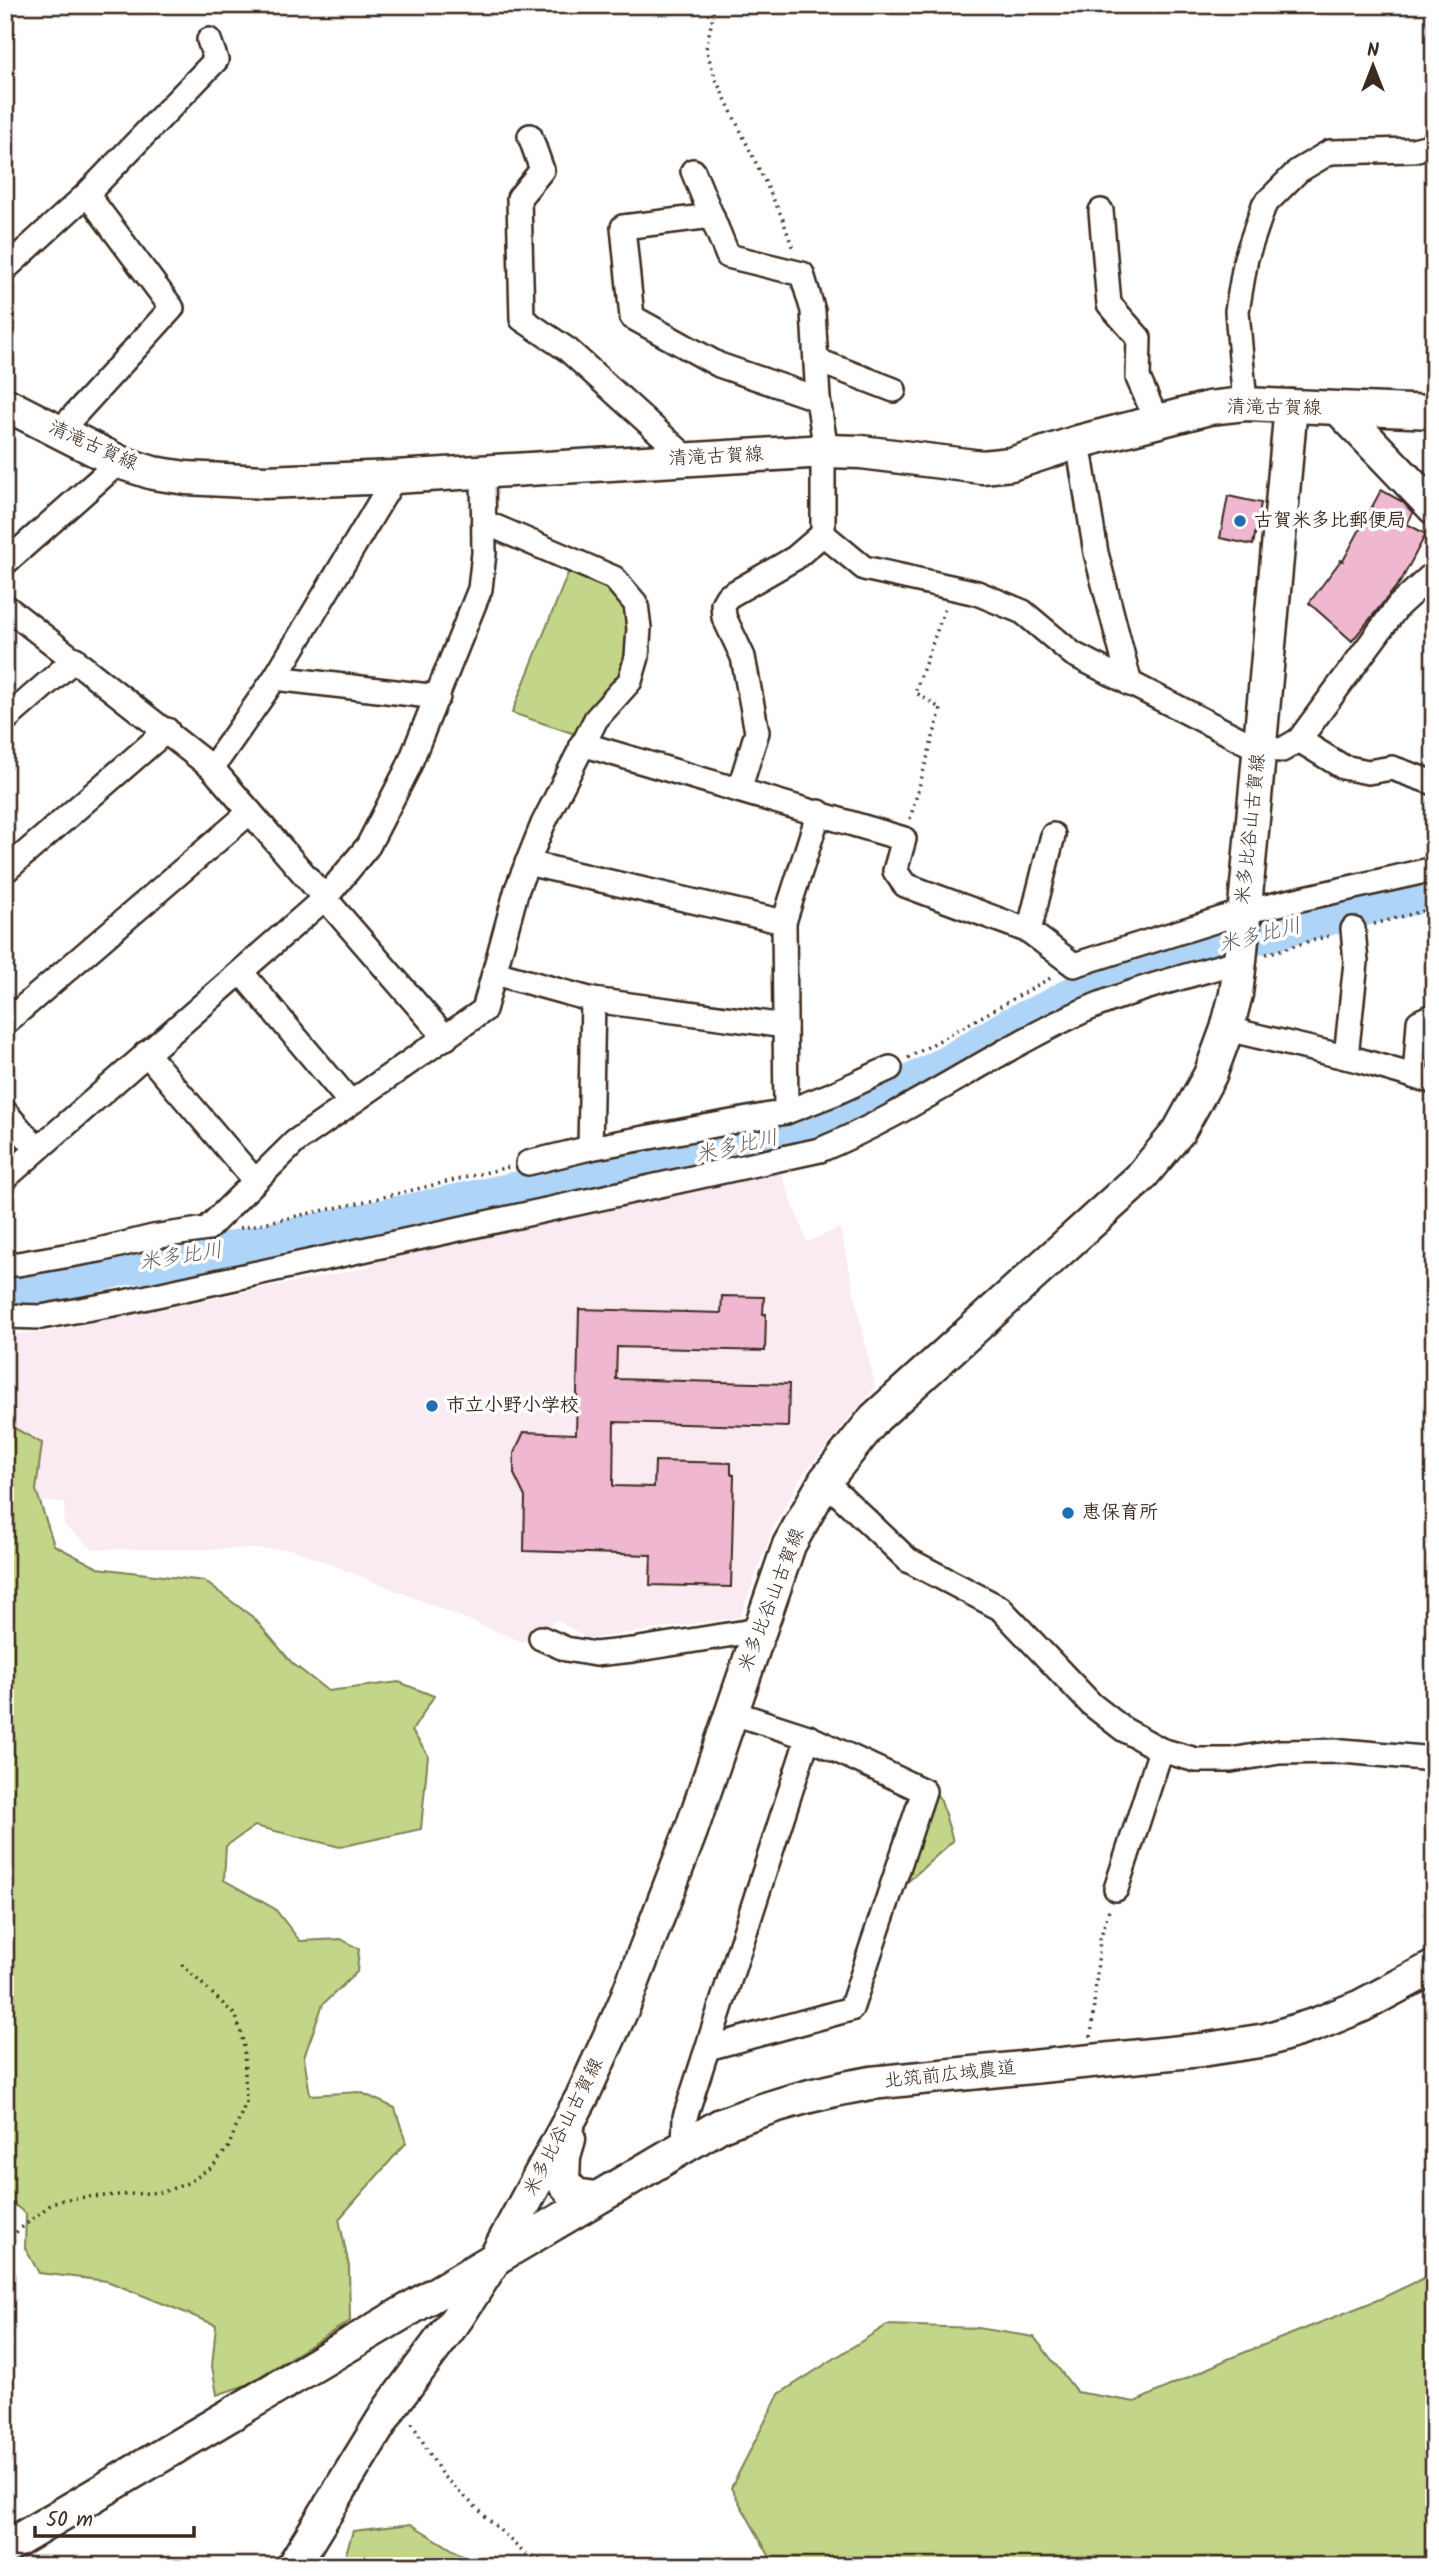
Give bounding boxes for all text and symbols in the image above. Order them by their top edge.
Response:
north arrow [1338,32,1408,102]
text: N [1367,36,1379,66]
street label: 清滝古賀線 [1226,392,1322,424]
street label: 清滝古賀線 [43,413,143,479]
street label: 清滝古賀線 [668,440,764,474]
place label: 古賀米多比郵便局 [1254,506,1406,536]
marker: 古賀米多比郵便局 [1232,513,1248,529]
street label: 米多比谷山古賀線 [1228,752,1274,906]
water label: 米多比川 [1215,910,1305,962]
water label: 米多比川 [692,1121,782,1173]
water label: 米多比川 [137,1234,225,1280]
place label: 市立小野小学校 [446,1391,579,1421]
marker: 市立小野小学校 [424,1398,440,1414]
place label: 恵保育所 [1082,1498,1158,1528]
marker: 恵保育所 [1060,1505,1076,1521]
street label: 米多比谷山古賀線 [731,1524,813,1676]
street label: 米多比谷山古賀線 [516,2052,612,2202]
street label: 北筑前広域農道 [882,2053,1018,2097]
scale bar [35,2494,194,2538]
text: 50 m [46,2504,93,2537]

